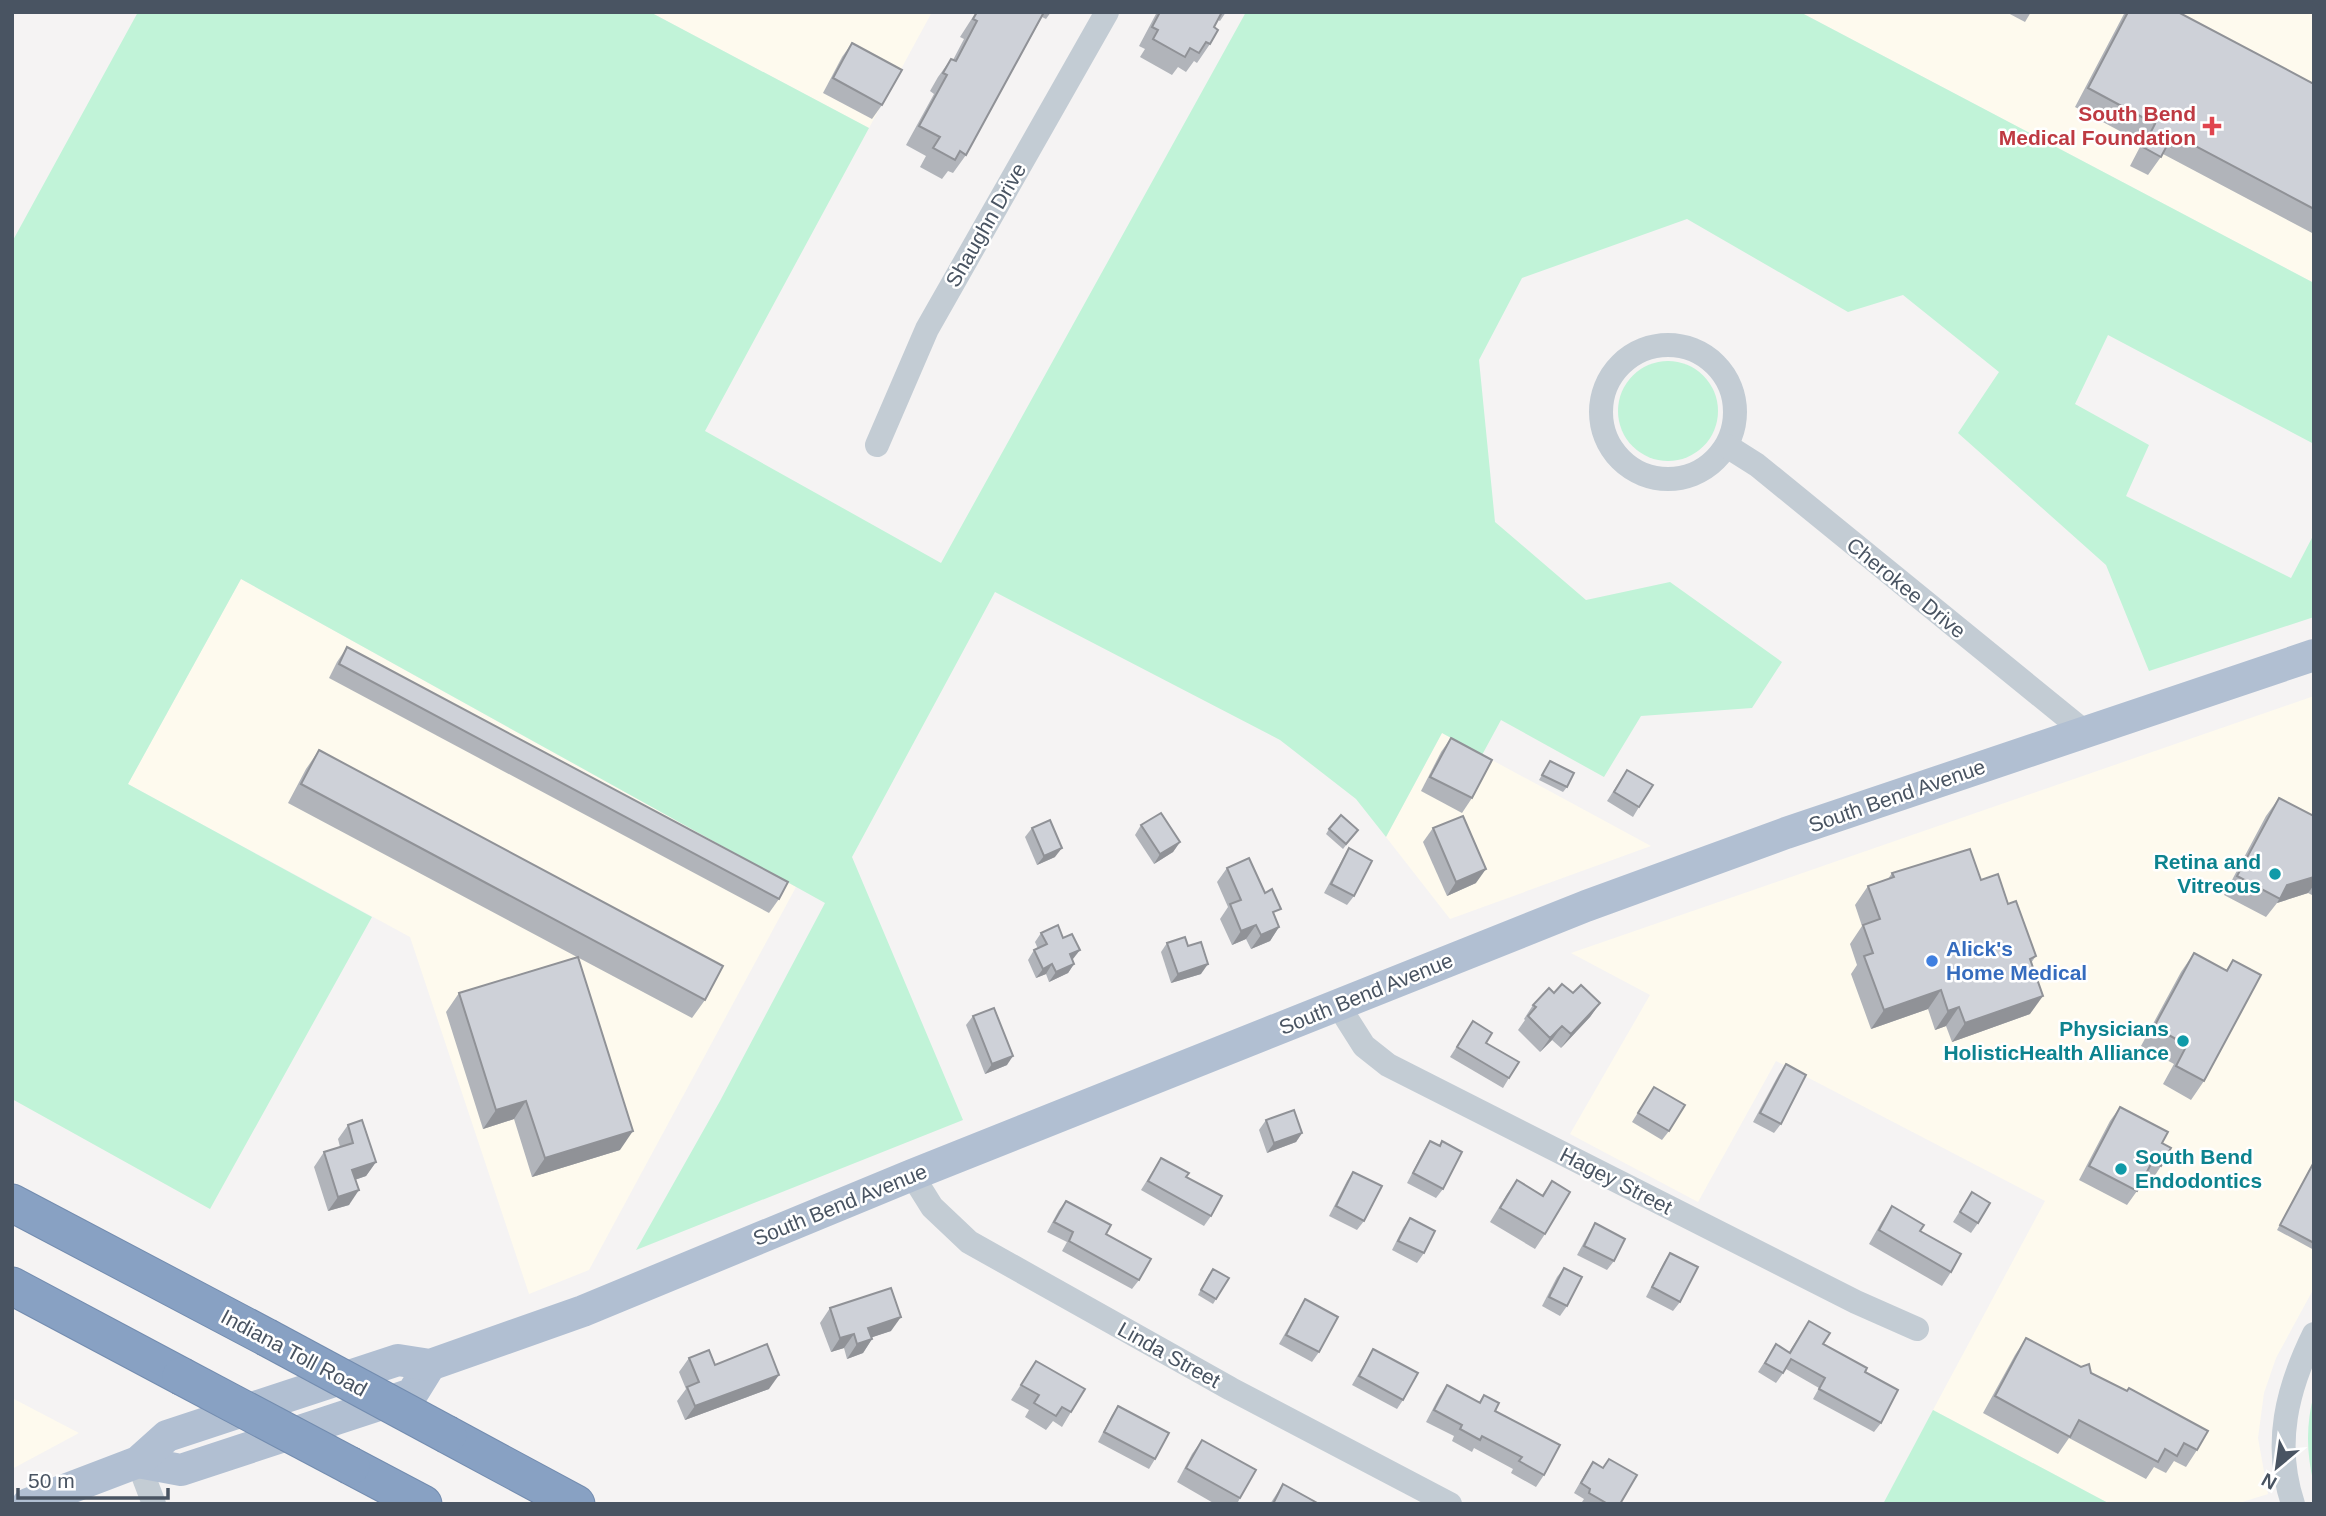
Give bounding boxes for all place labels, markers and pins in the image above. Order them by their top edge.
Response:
place label: South Bend Medical Foundation [1999,102,2196,149]
marker: South Bend Medical Foundation [2202,116,2222,136]
place label: Retina and Vitreous [2154,850,2261,897]
marker: Retina and Vitreous [2267,866,2283,882]
place label: Alick's Home Medical [1946,937,2087,984]
marker: Alick's Home Medical [1924,953,1940,969]
place label: Physicians HolisticHealth Alliance [1943,1017,2169,1064]
marker: Physicians HolisticHealth Alliance [2175,1033,2191,1049]
place label: South Bend Endodontics [2135,1145,2262,1192]
marker: South Bend Endodontics [2113,1161,2129,1177]

